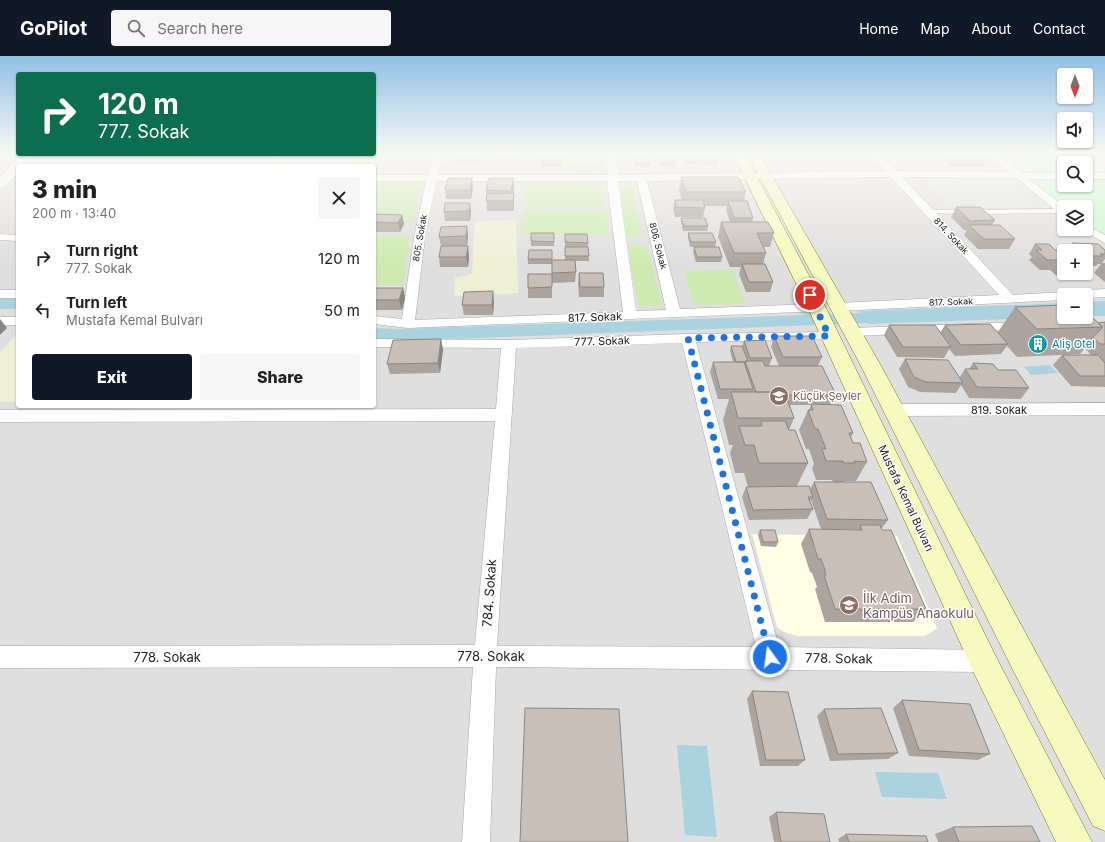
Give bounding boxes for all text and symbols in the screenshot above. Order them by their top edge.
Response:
search box [111,10,391,46]
text: GoPilot [20,17,87,40]
icon: search [125,17,147,39]
text: Search here [157,19,243,38]
text: Home [859,20,898,37]
text: Map [920,20,950,37]
text: About [972,20,1011,37]
text: Contact [1033,20,1085,37]
north arrow [1057,68,1093,104]
map controls [1057,68,1093,324]
text: 120 m [98,87,179,121]
icon: right [32,88,84,140]
button: sound [1057,112,1093,148]
text: 777. Sokak [98,121,189,142]
button: search [1057,156,1093,192]
text: 3 min [32,175,97,204]
button: close [318,177,360,219]
button: layers [1057,200,1093,236]
text: 200 m · 13:40 [32,205,116,221]
street label: 805. Sokak [410,213,429,262]
street label: 814. Sokak [932,215,971,256]
street label: 806. Sokak [647,221,670,270]
text: Turn right [66,241,138,260]
button: + [1057,244,1093,280]
icon: right [32,247,54,269]
text: 120 m [318,249,360,268]
text: 777. Sokak [66,260,132,276]
pin [793,278,827,312]
icon: arrive [799,284,821,306]
button: − [1057,288,1093,324]
text: Turn left [66,293,127,312]
street label: 817. Sokak [929,295,973,308]
icon: left [32,299,54,321]
text: 50 m [324,301,360,320]
street label: 817. Sokak [568,309,622,325]
text: Mustafa Kemal Bulvarı [66,312,203,328]
street label: 777. Sokak [574,333,630,349]
building icon: Aliş Otel [1027,333,1049,355]
place label: Aliş Otel [1052,337,1095,351]
button: Exit [32,354,192,400]
button: Share [200,354,360,400]
school or university icon: Küçük Şeyler [768,385,790,407]
place label: Küçük Şeyler [793,389,861,403]
street label: 819. Sokak [971,403,1027,417]
street label: Mustafa Kemal Bulvarı [875,443,937,553]
street label: 784. Sokak [479,558,499,628]
place label: İlk Adim Kampüs Anaokulu [863,590,974,621]
school or university icon: İlk Adim Kampüs Anaokulu [838,594,860,616]
position arrow [749,636,791,678]
street label: 778. Sokak [457,648,525,664]
street label: 778. Sokak [133,649,201,665]
street label: 778. Sokak [805,649,873,667]

